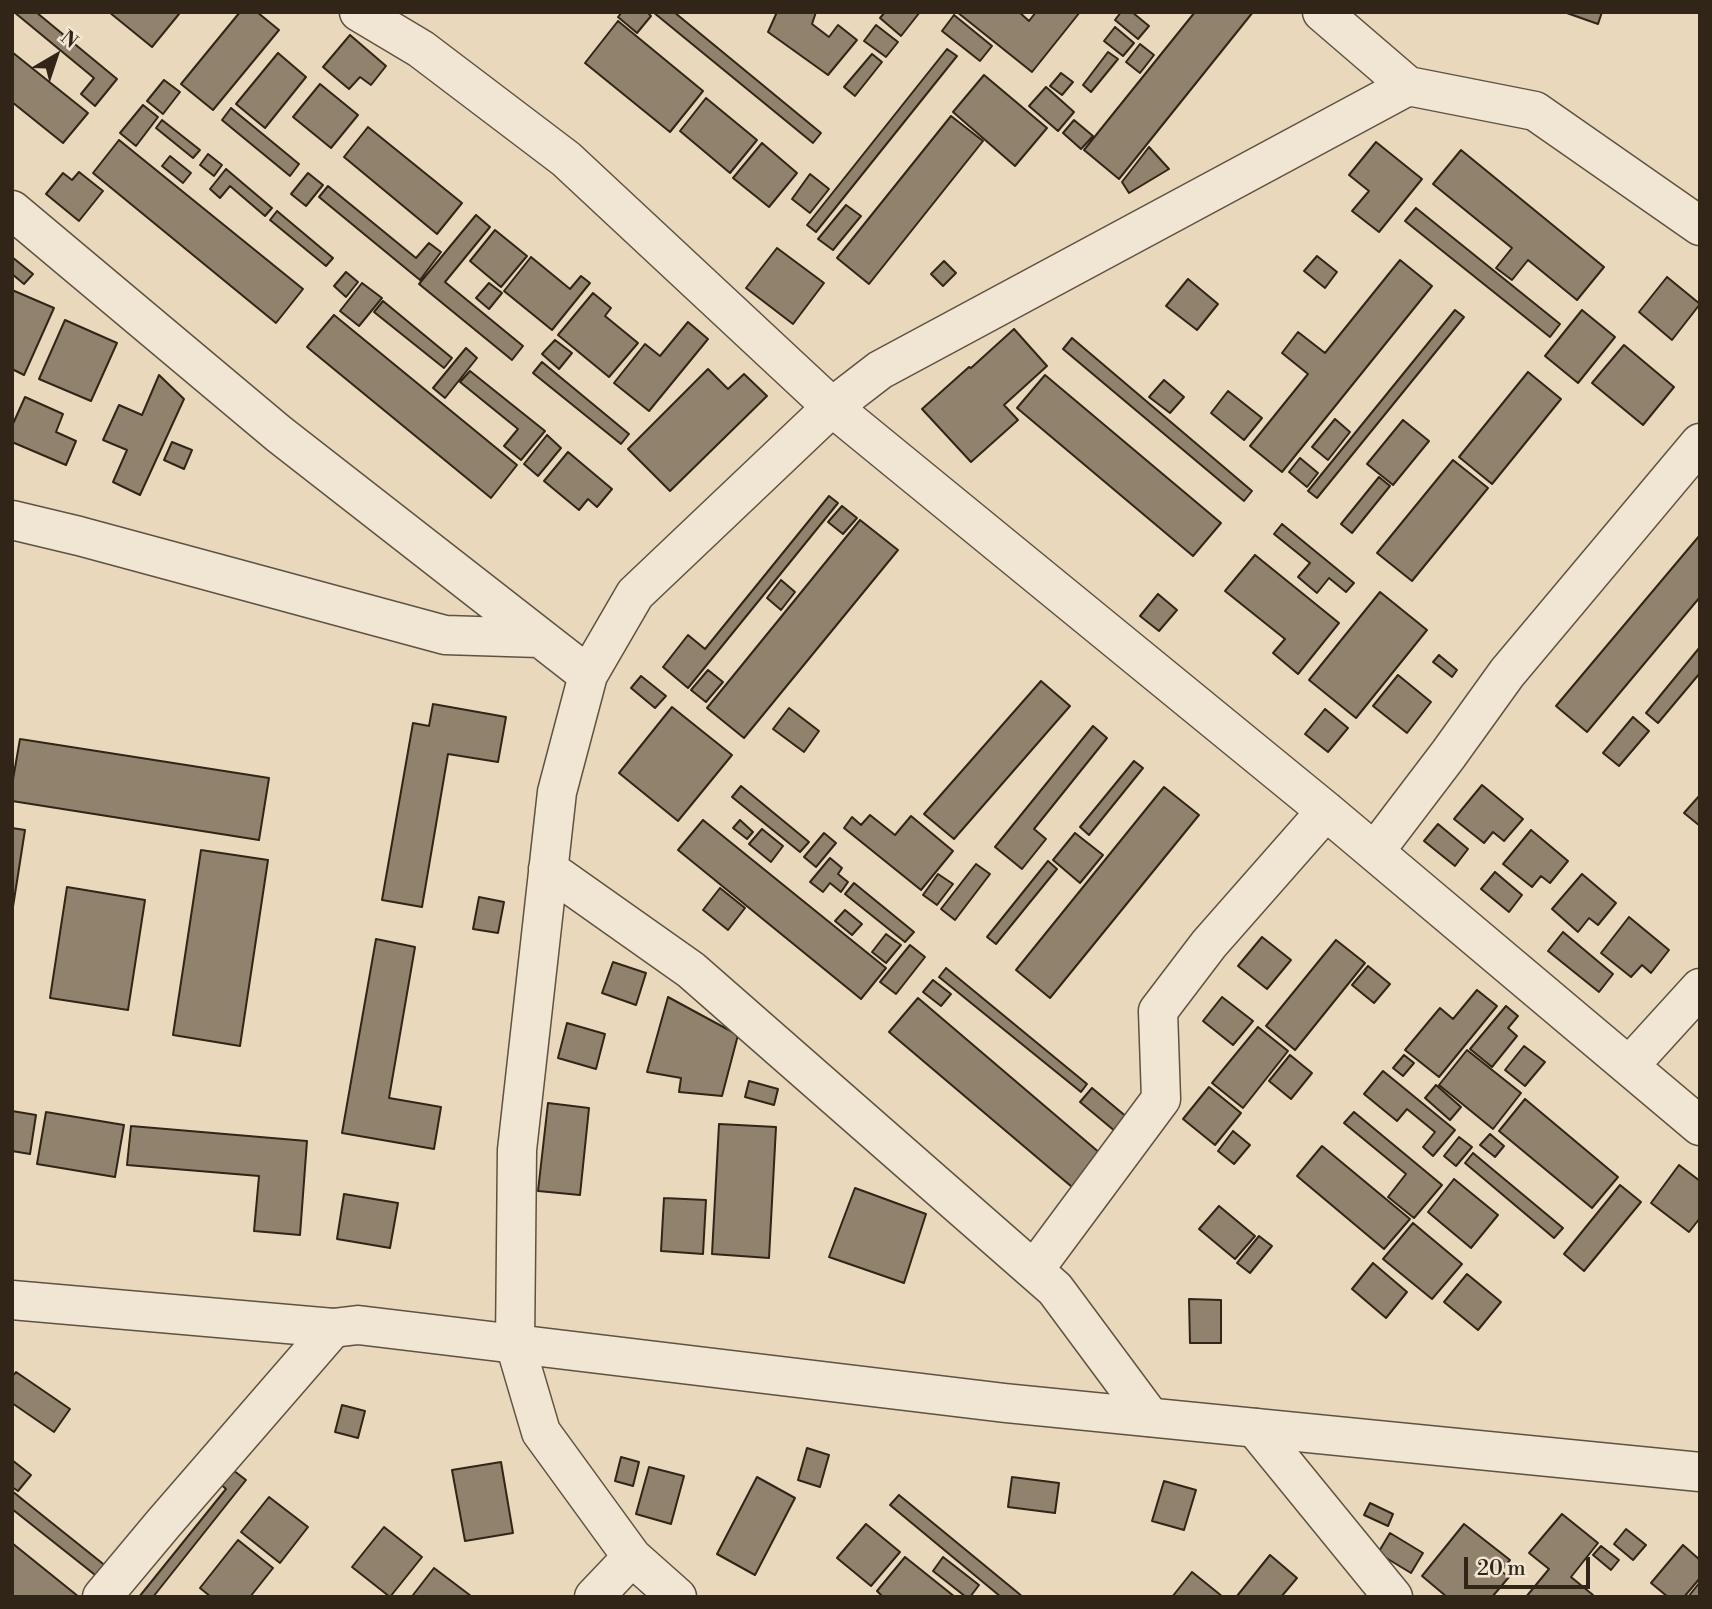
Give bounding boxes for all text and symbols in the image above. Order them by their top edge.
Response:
north arrow [21,21,91,91]
text: N [56,26,83,54]
scale bar [1467,1542,1593,1586]
text: 20 m [1477,1556,1526,1582]

